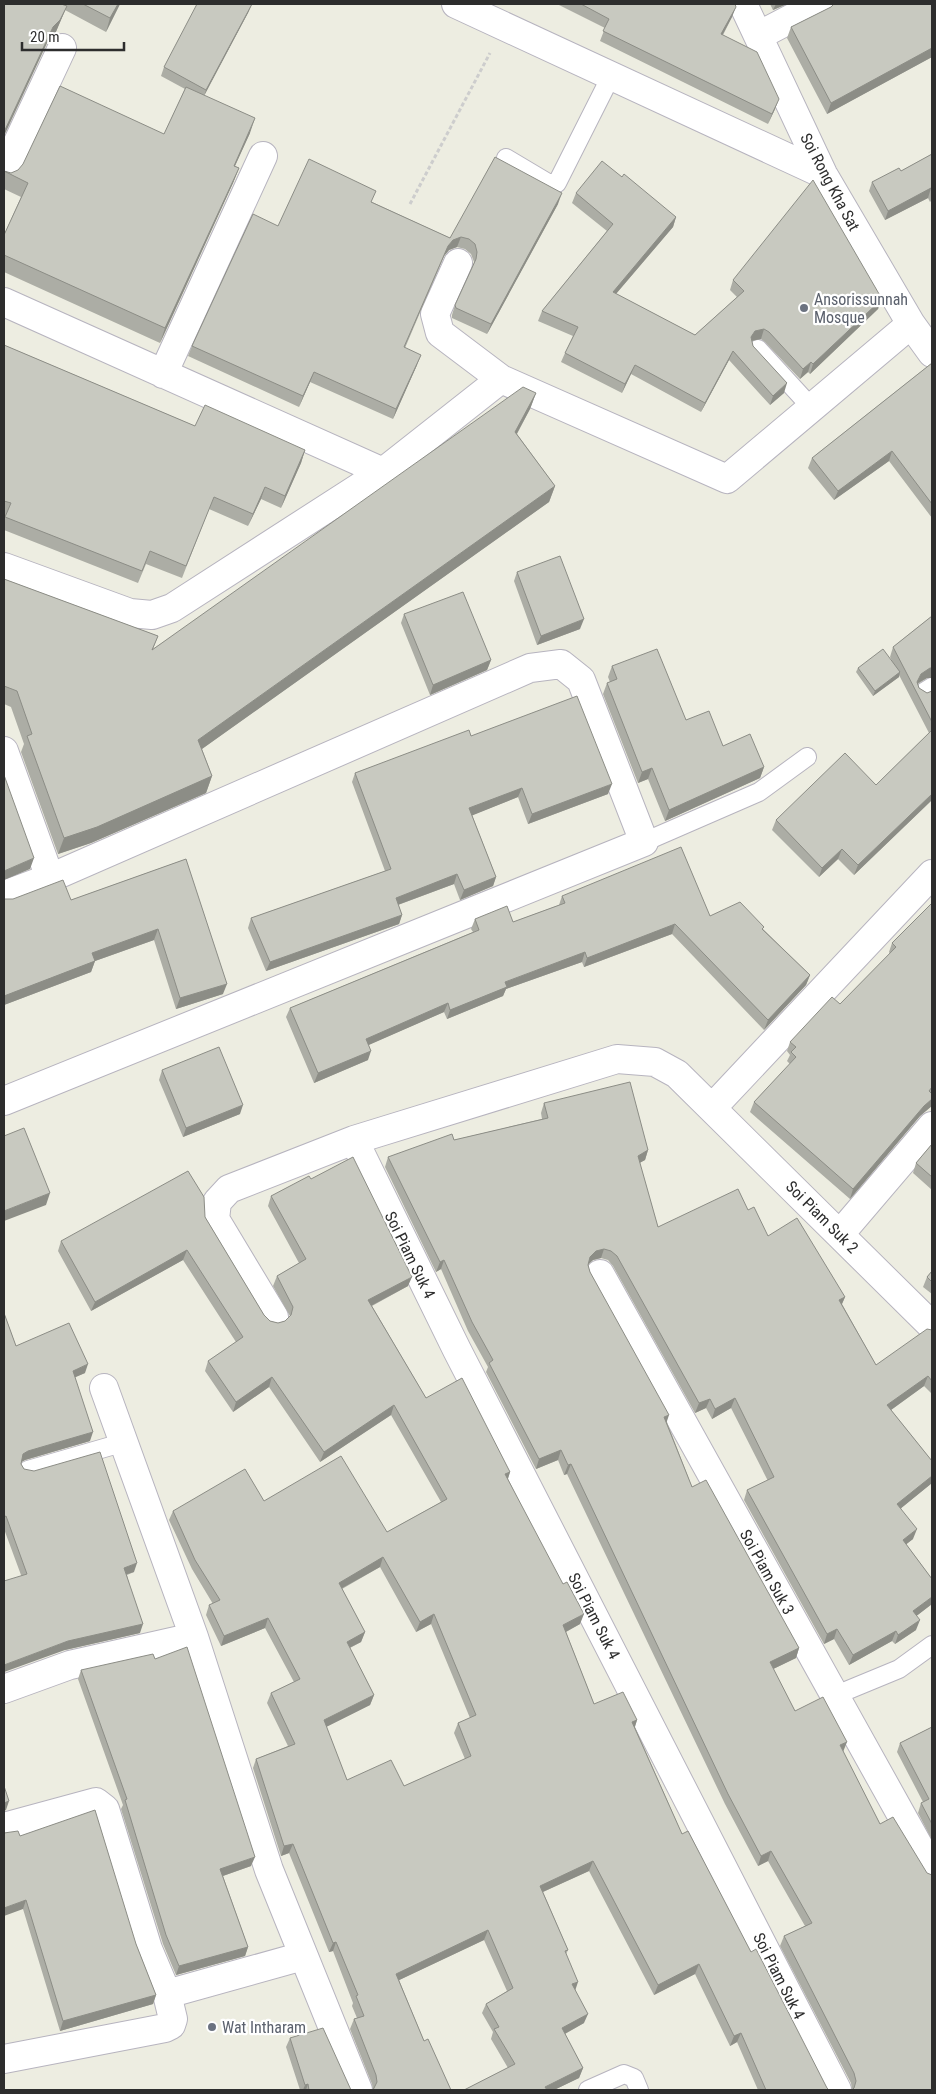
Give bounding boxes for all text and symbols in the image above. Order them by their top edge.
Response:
scale bar [22,20,125,52]
text: 20 m [30,28,60,46]
street label: Soi Rong Kha Sat [796,130,864,234]
place label: Ansorissunnah Mosque [814,290,908,327]
marker: Ansorissunnah Mosque [798,302,810,314]
street label: Soi Piam Suk 2 [782,1177,862,1257]
street label: Soi Piam Suk 4 [381,1208,439,1302]
street label: Soi Piam Suk 3 [736,1526,798,1618]
street label: Soi Piam Suk 4 [564,1570,624,1662]
street label: Soi Piam Suk 4 [749,1930,809,2022]
place label: Wat Intharam [222,2018,306,2037]
marker: Wat Intharam [206,2021,218,2033]

